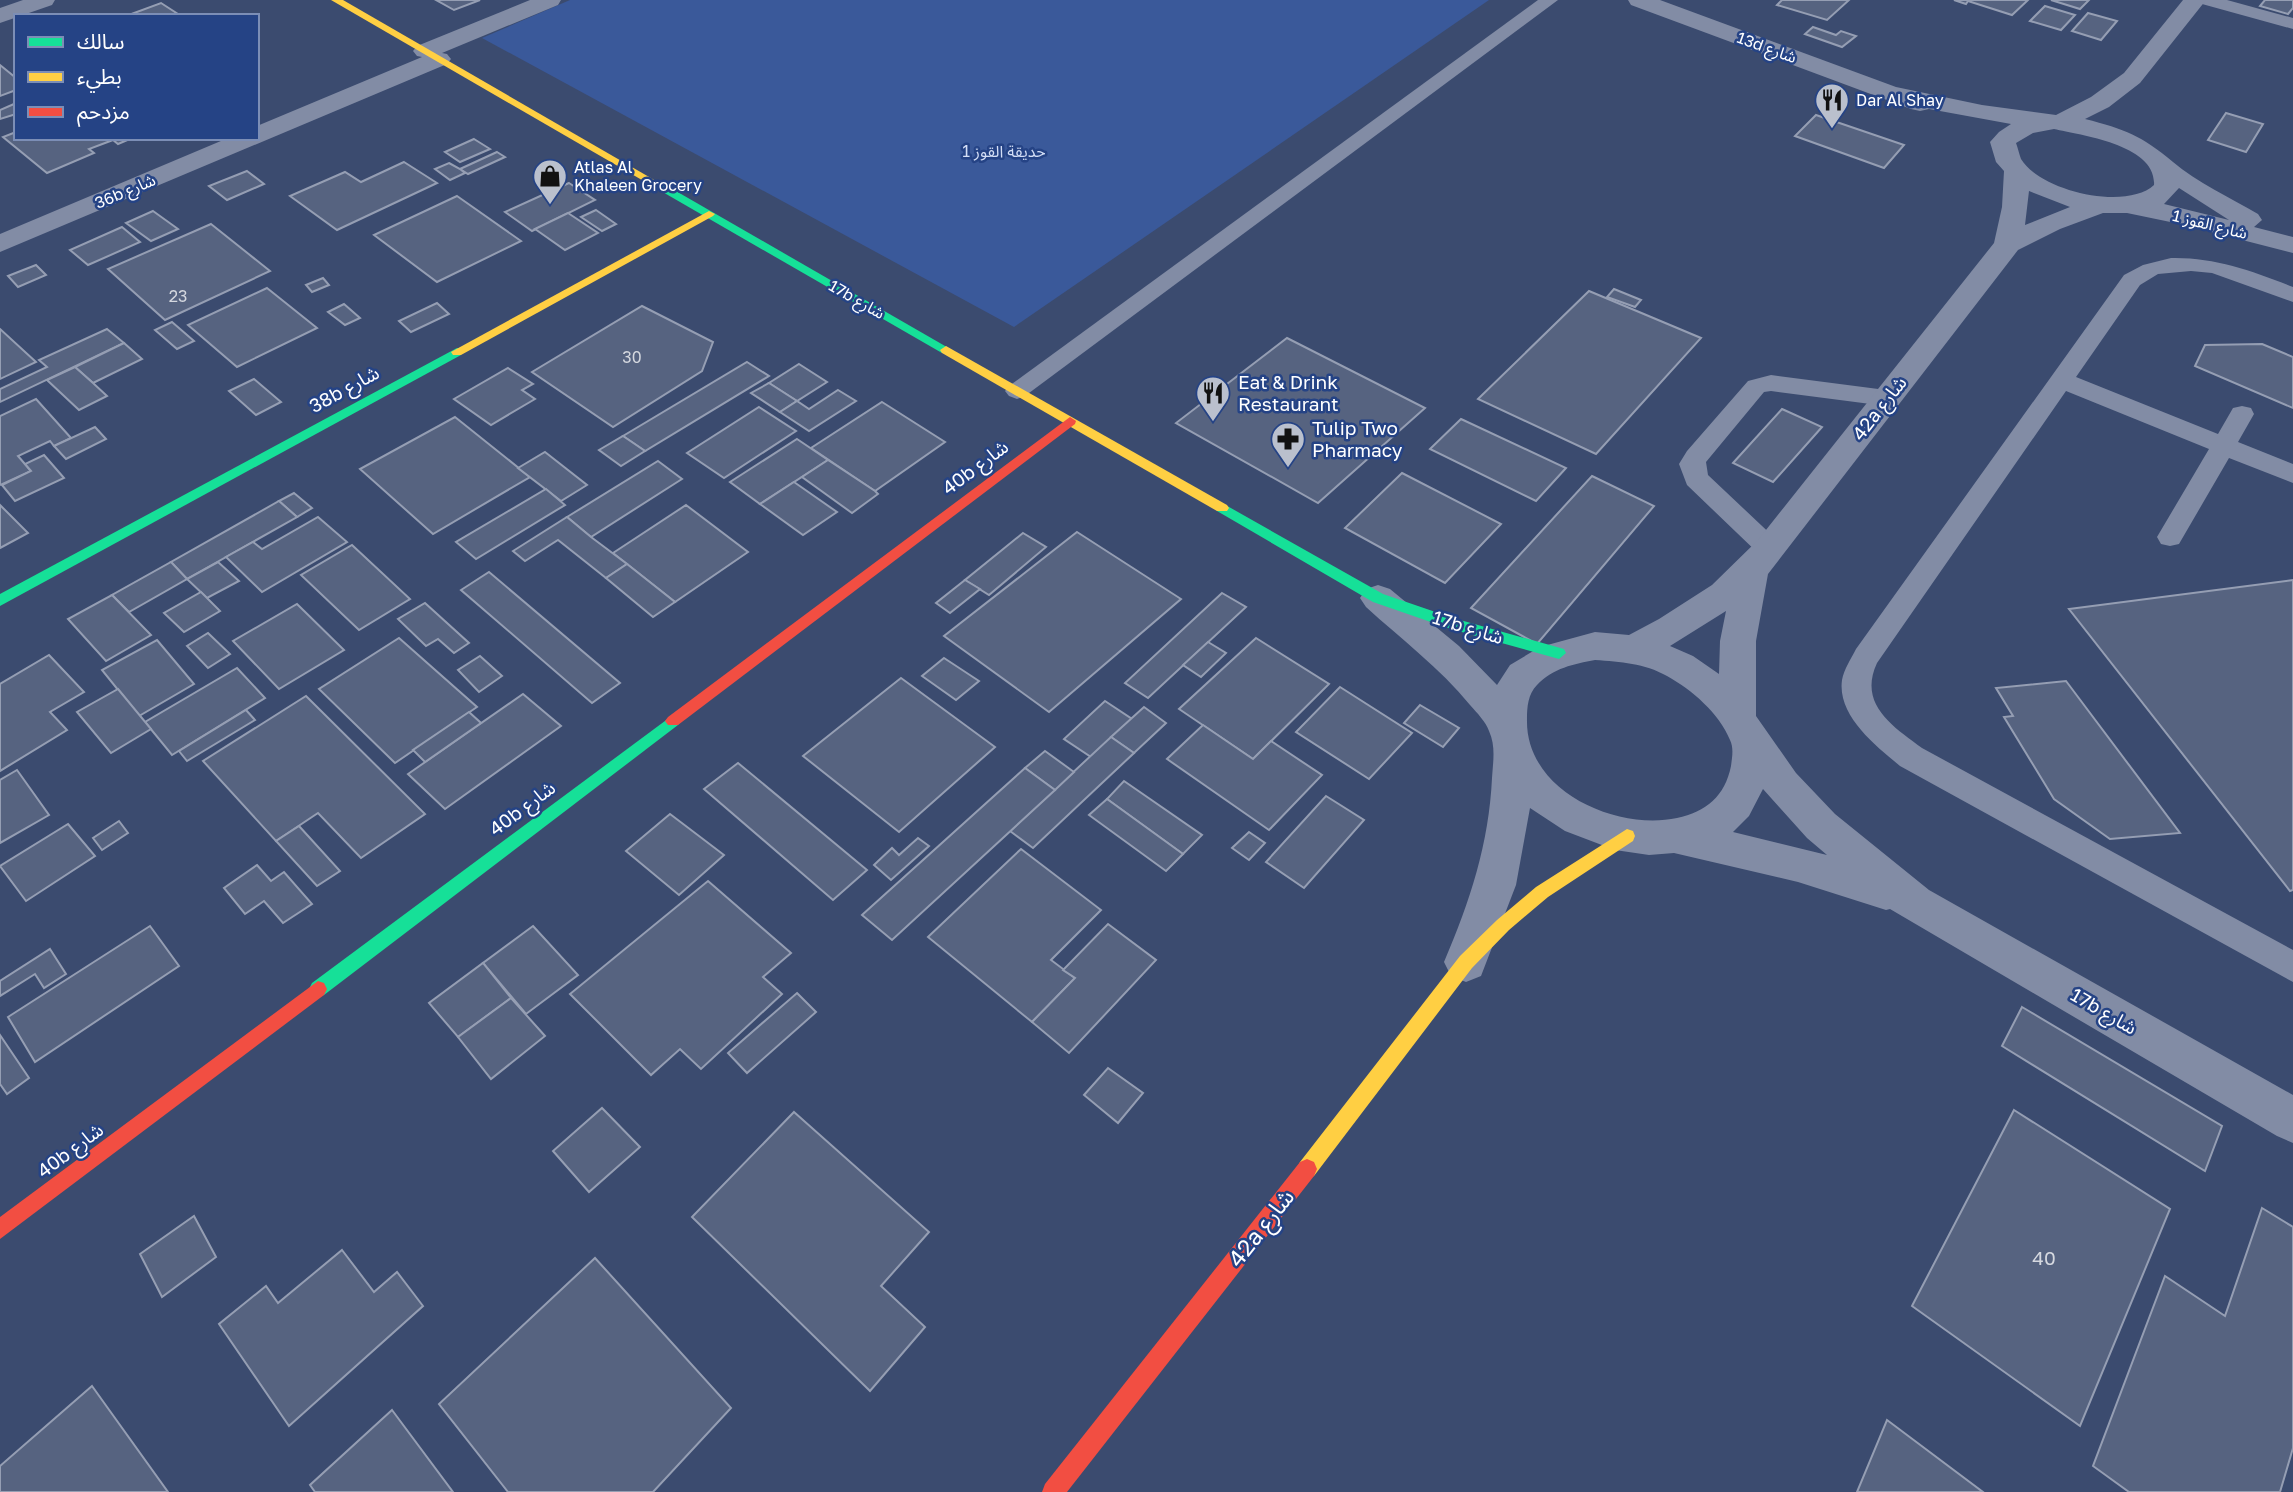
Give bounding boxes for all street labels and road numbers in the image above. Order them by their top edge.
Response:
street label: 13d شارع [1733,27,1800,70]
street label: 36b شارع [92,169,160,215]
street label: شارع القوز 1 [2170,205,2249,246]
street label: 17b شارع [824,275,889,326]
street label: 38b شارع [305,360,384,420]
street label: 42a شارع [1846,371,1913,446]
street label: 40b شارع [937,434,1014,501]
street label: 17b شارع [1429,605,1506,651]
street label: 40b شارع [484,775,561,842]
street label: 17b شارع [2065,982,2142,1041]
street label: 40b شارع [32,1117,109,1184]
street label: 42a شارع [1221,1183,1302,1274]

